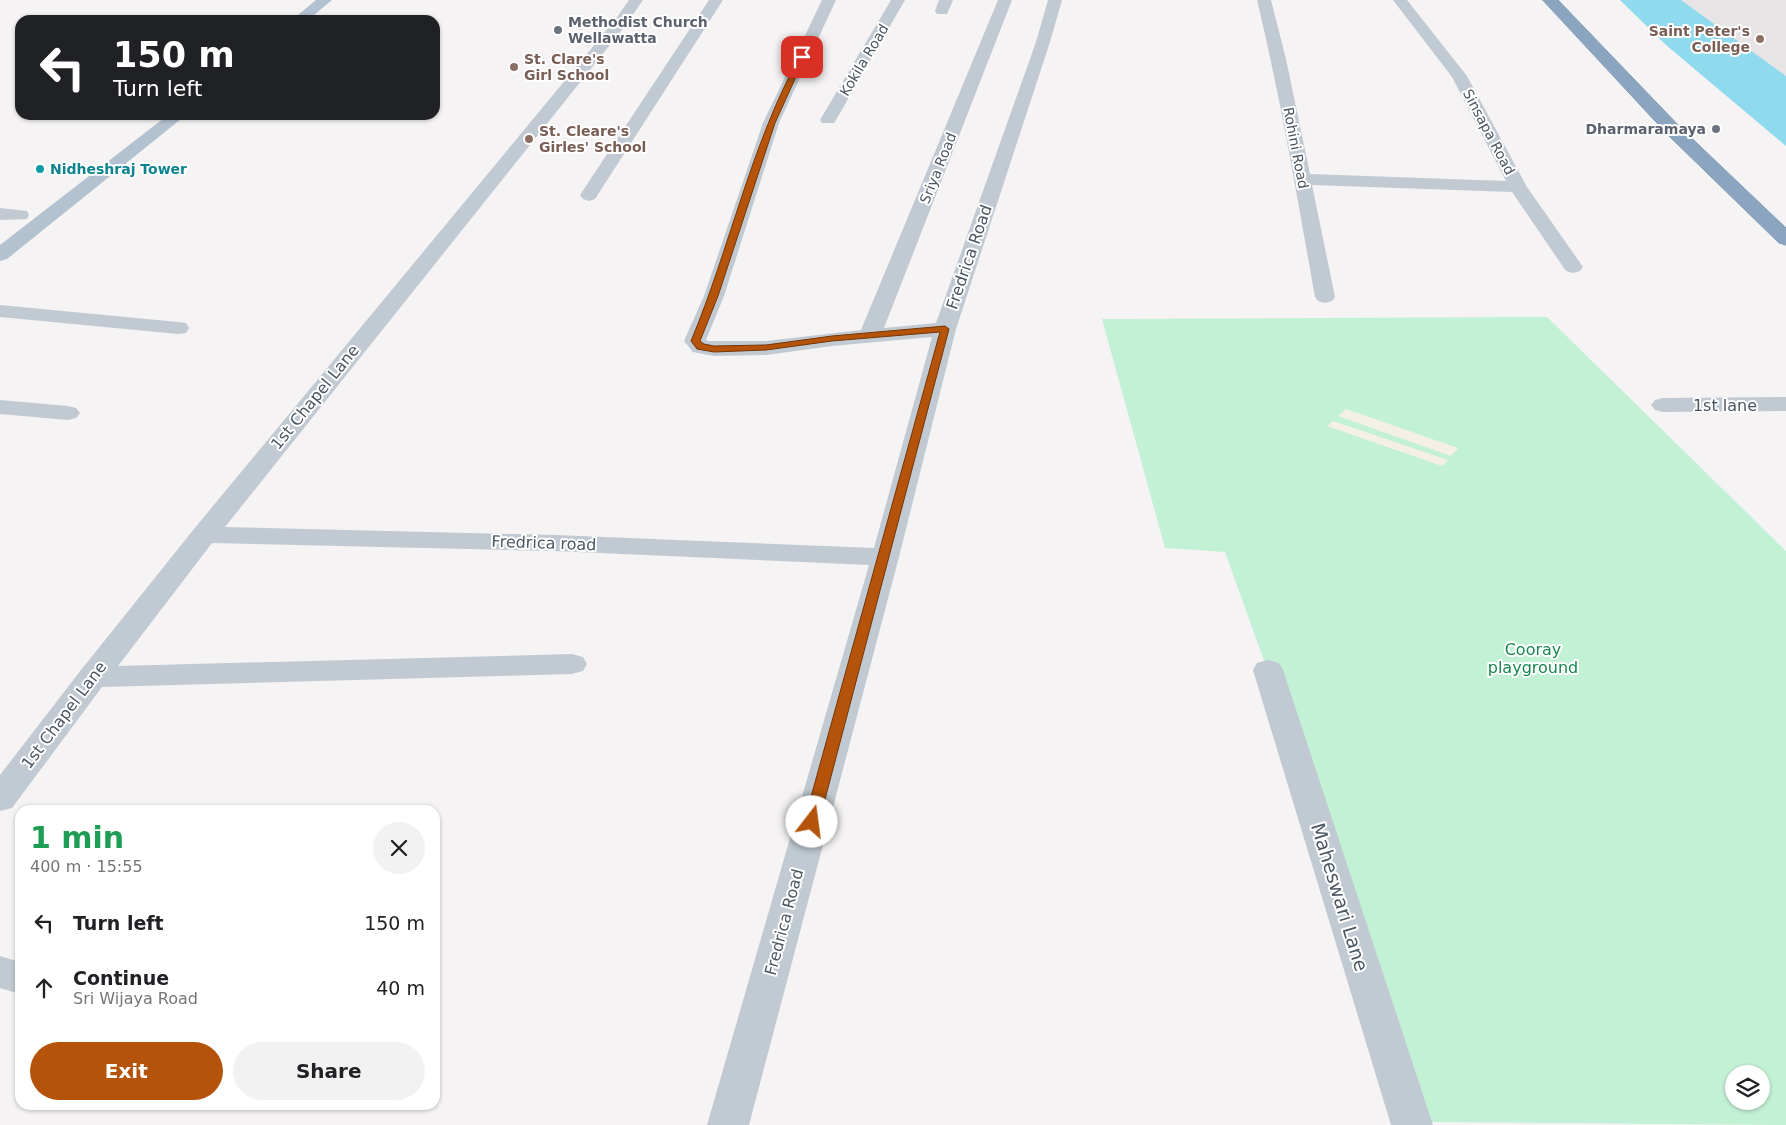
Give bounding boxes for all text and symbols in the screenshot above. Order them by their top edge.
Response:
place label: Methodist Church Wellawatta [568,14,708,46]
street label: Kokila Road [836,21,892,99]
place label: Saint Peter's College [1649,23,1750,55]
marker: Methodist Church Wellawatta [552,24,564,36]
marker: Saint Peter's College [1754,33,1766,45]
icon: left [30,35,95,100]
text: 150 m [113,35,235,75]
pin [781,36,823,78]
icon: arrive [788,43,816,71]
place label: St. Clare's Girl School [524,51,609,83]
marker: St. Clare's Girl School [508,61,520,73]
text: Turn left [113,76,202,101]
street label: Sinsapa Road [1460,86,1518,178]
street label: Rohini Road [1280,106,1312,190]
place label: Dharmaramaya [1585,121,1706,137]
place label: St. Cleare's Girles' School [539,123,646,155]
marker: Dharmaramaya [1710,123,1722,135]
street label: Sriya Road [917,130,959,206]
marker: St. Cleare's Girles' School [523,133,535,145]
place label: Nidheshraj Tower [50,161,187,177]
marker: Nidheshraj Tower [34,163,46,175]
street label: Fredrica Road [942,202,996,312]
street label: 1st Chapel Lane [267,341,363,453]
street label: 1st lane [1693,396,1757,415]
street label: Fredrica road [491,532,597,554]
park label: Cooray playground [1488,640,1578,677]
street label: 1st Chapel Lane [18,658,110,772]
position arrow [785,795,837,847]
text: 1 min [30,820,124,855]
street label: Maheswari Lane [1307,820,1373,974]
button: close [373,822,425,874]
text: 400 m · 15:55 [30,857,143,876]
street label: Fredrica Road [761,867,807,977]
icon: left [30,909,58,937]
text: Turn left [73,912,164,934]
text: 150 m [364,912,425,934]
text: Continue [73,967,169,989]
icon: ahead [30,974,58,1002]
text: 40 m [376,977,425,999]
text: Sri Wijaya Road [73,989,198,1008]
button: Exit [30,1042,223,1100]
button: Share [233,1042,425,1100]
map controls [1725,1065,1770,1110]
button: layers [1725,1065,1770,1110]

